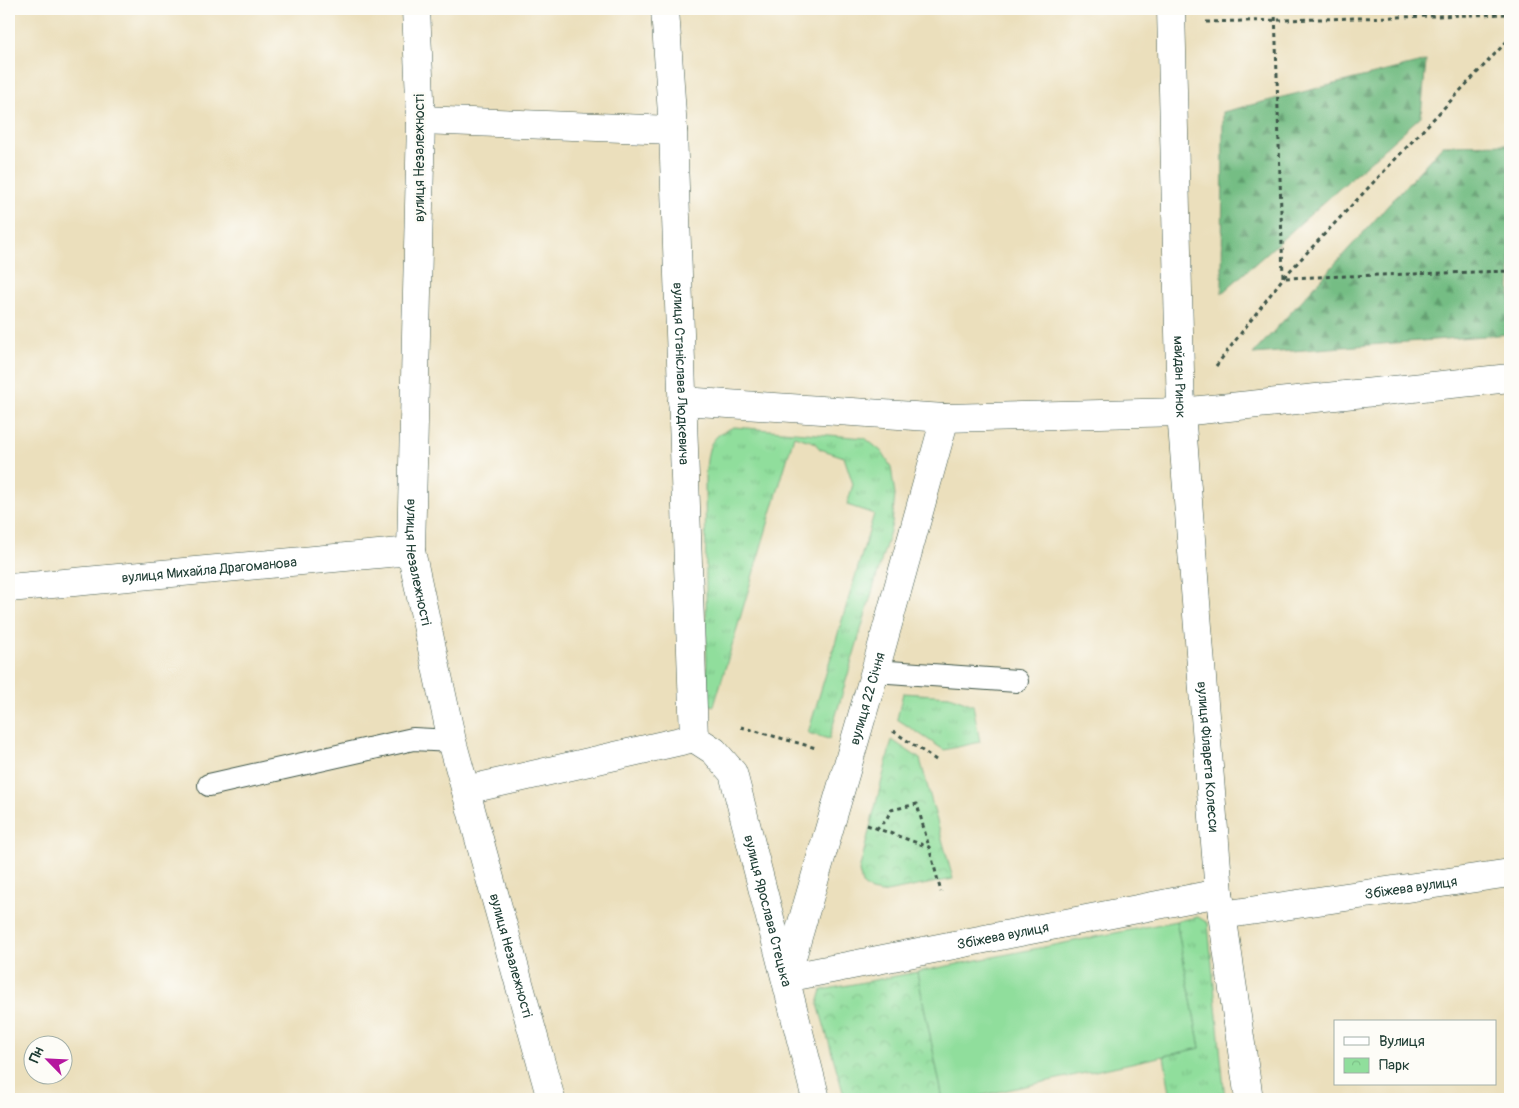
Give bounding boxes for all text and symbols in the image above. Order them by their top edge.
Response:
street label: вулиця Незалежності [411,94,428,222]
street label: вулиця Станіслава Людкевича [670,282,693,465]
street label: майдан Ринок [1171,335,1190,419]
street label: вулиця Незалежності [402,499,435,627]
street label: вулиця Михайла Драгоманова [121,553,298,586]
street label: вулиця 22 Січня [846,650,888,747]
street label: вулиця Філарета Колесси [1194,681,1223,833]
street label: вулиця Ярослава Стецька [741,833,796,988]
street label: Збіжева вулиця [1364,872,1458,903]
street label: вулиця Незалежності [486,891,537,1020]
street label: Збіжева вулиця [956,918,1050,953]
legend [1334,1020,1496,1086]
text: Вулиця [1379,1032,1425,1051]
north arrow [22,1036,72,1086]
text: Пн [26,1044,47,1065]
text: Парк [1379,1056,1410,1075]

